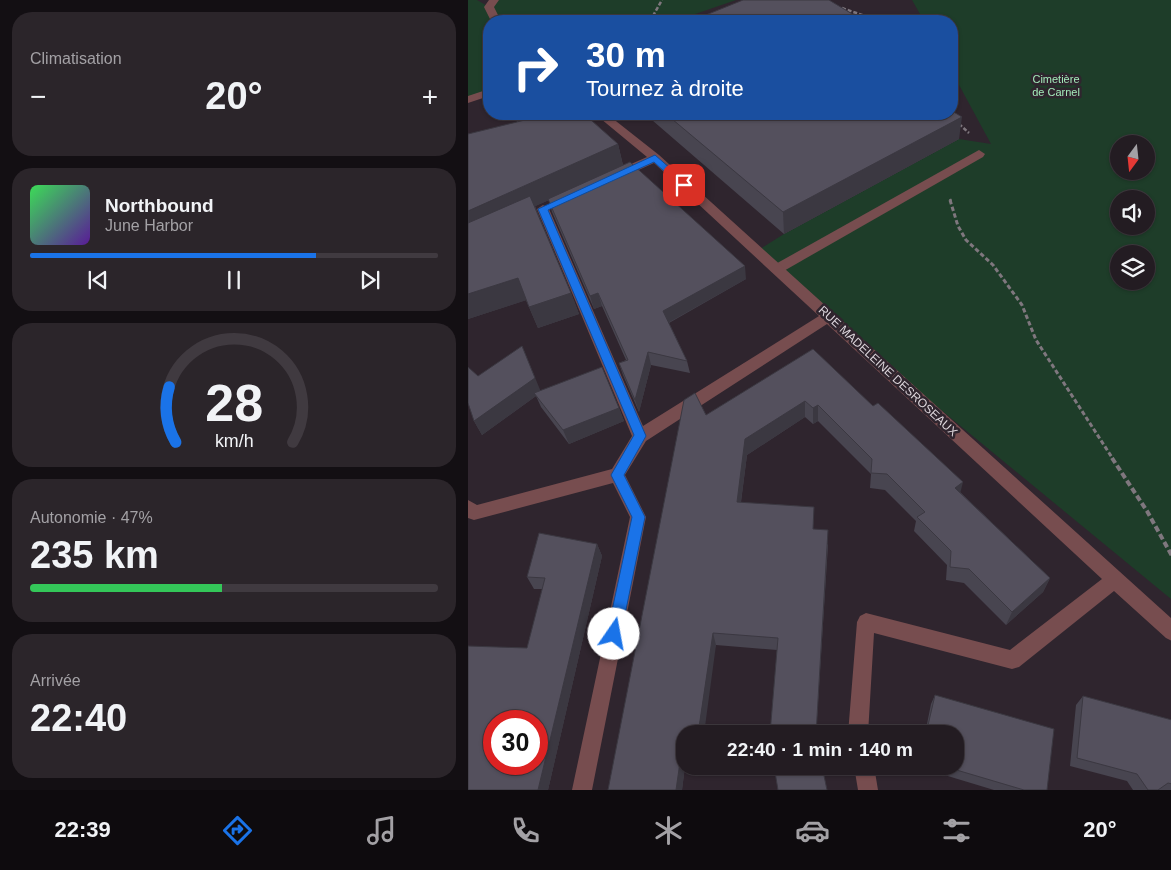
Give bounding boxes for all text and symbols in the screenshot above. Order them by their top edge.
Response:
icon: right [503,35,568,100]
text: 30 m [586,35,666,74]
text: Climatisation [30,50,122,67]
park label: Cimetière de Carnel [1032,73,1080,98]
text: 20° [205,75,263,117]
text: Tournez à droite [586,76,744,101]
text: − [30,81,46,112]
text: + [422,81,438,112]
north arrow [1110,135,1156,180]
map controls [1110,135,1155,290]
pin [663,164,705,206]
icon: arrive [670,171,698,199]
button: sound [1110,190,1155,235]
text: Northbound [105,195,214,216]
text: June Harbor [105,217,193,234]
button: layers [1110,245,1155,290]
icon: previous [84,266,112,294]
icon: pause [220,266,248,294]
icon: next [356,266,384,294]
street label: RUE MADELEINE DESROSEAUX [816,303,960,439]
text: 28 [205,374,263,432]
text: km/h [215,431,253,451]
text: Autonomie · 47% [30,509,153,526]
text: 235 km [30,534,159,576]
position arrow [587,607,639,659]
text: Arrivée [30,672,81,689]
text: 22:40 [30,697,127,739]
speed limit sign: 30 [483,710,548,775]
text: 22:40 · 1 min · 140 m [727,739,913,760]
icon: directions [220,813,255,848]
icon: music [364,813,399,848]
icon: phone [508,813,543,848]
icon: climate [651,813,686,848]
icon: car [795,813,830,848]
icon: filters [939,813,974,848]
text: 22:39 [54,817,111,842]
text: 20° [1083,817,1116,842]

